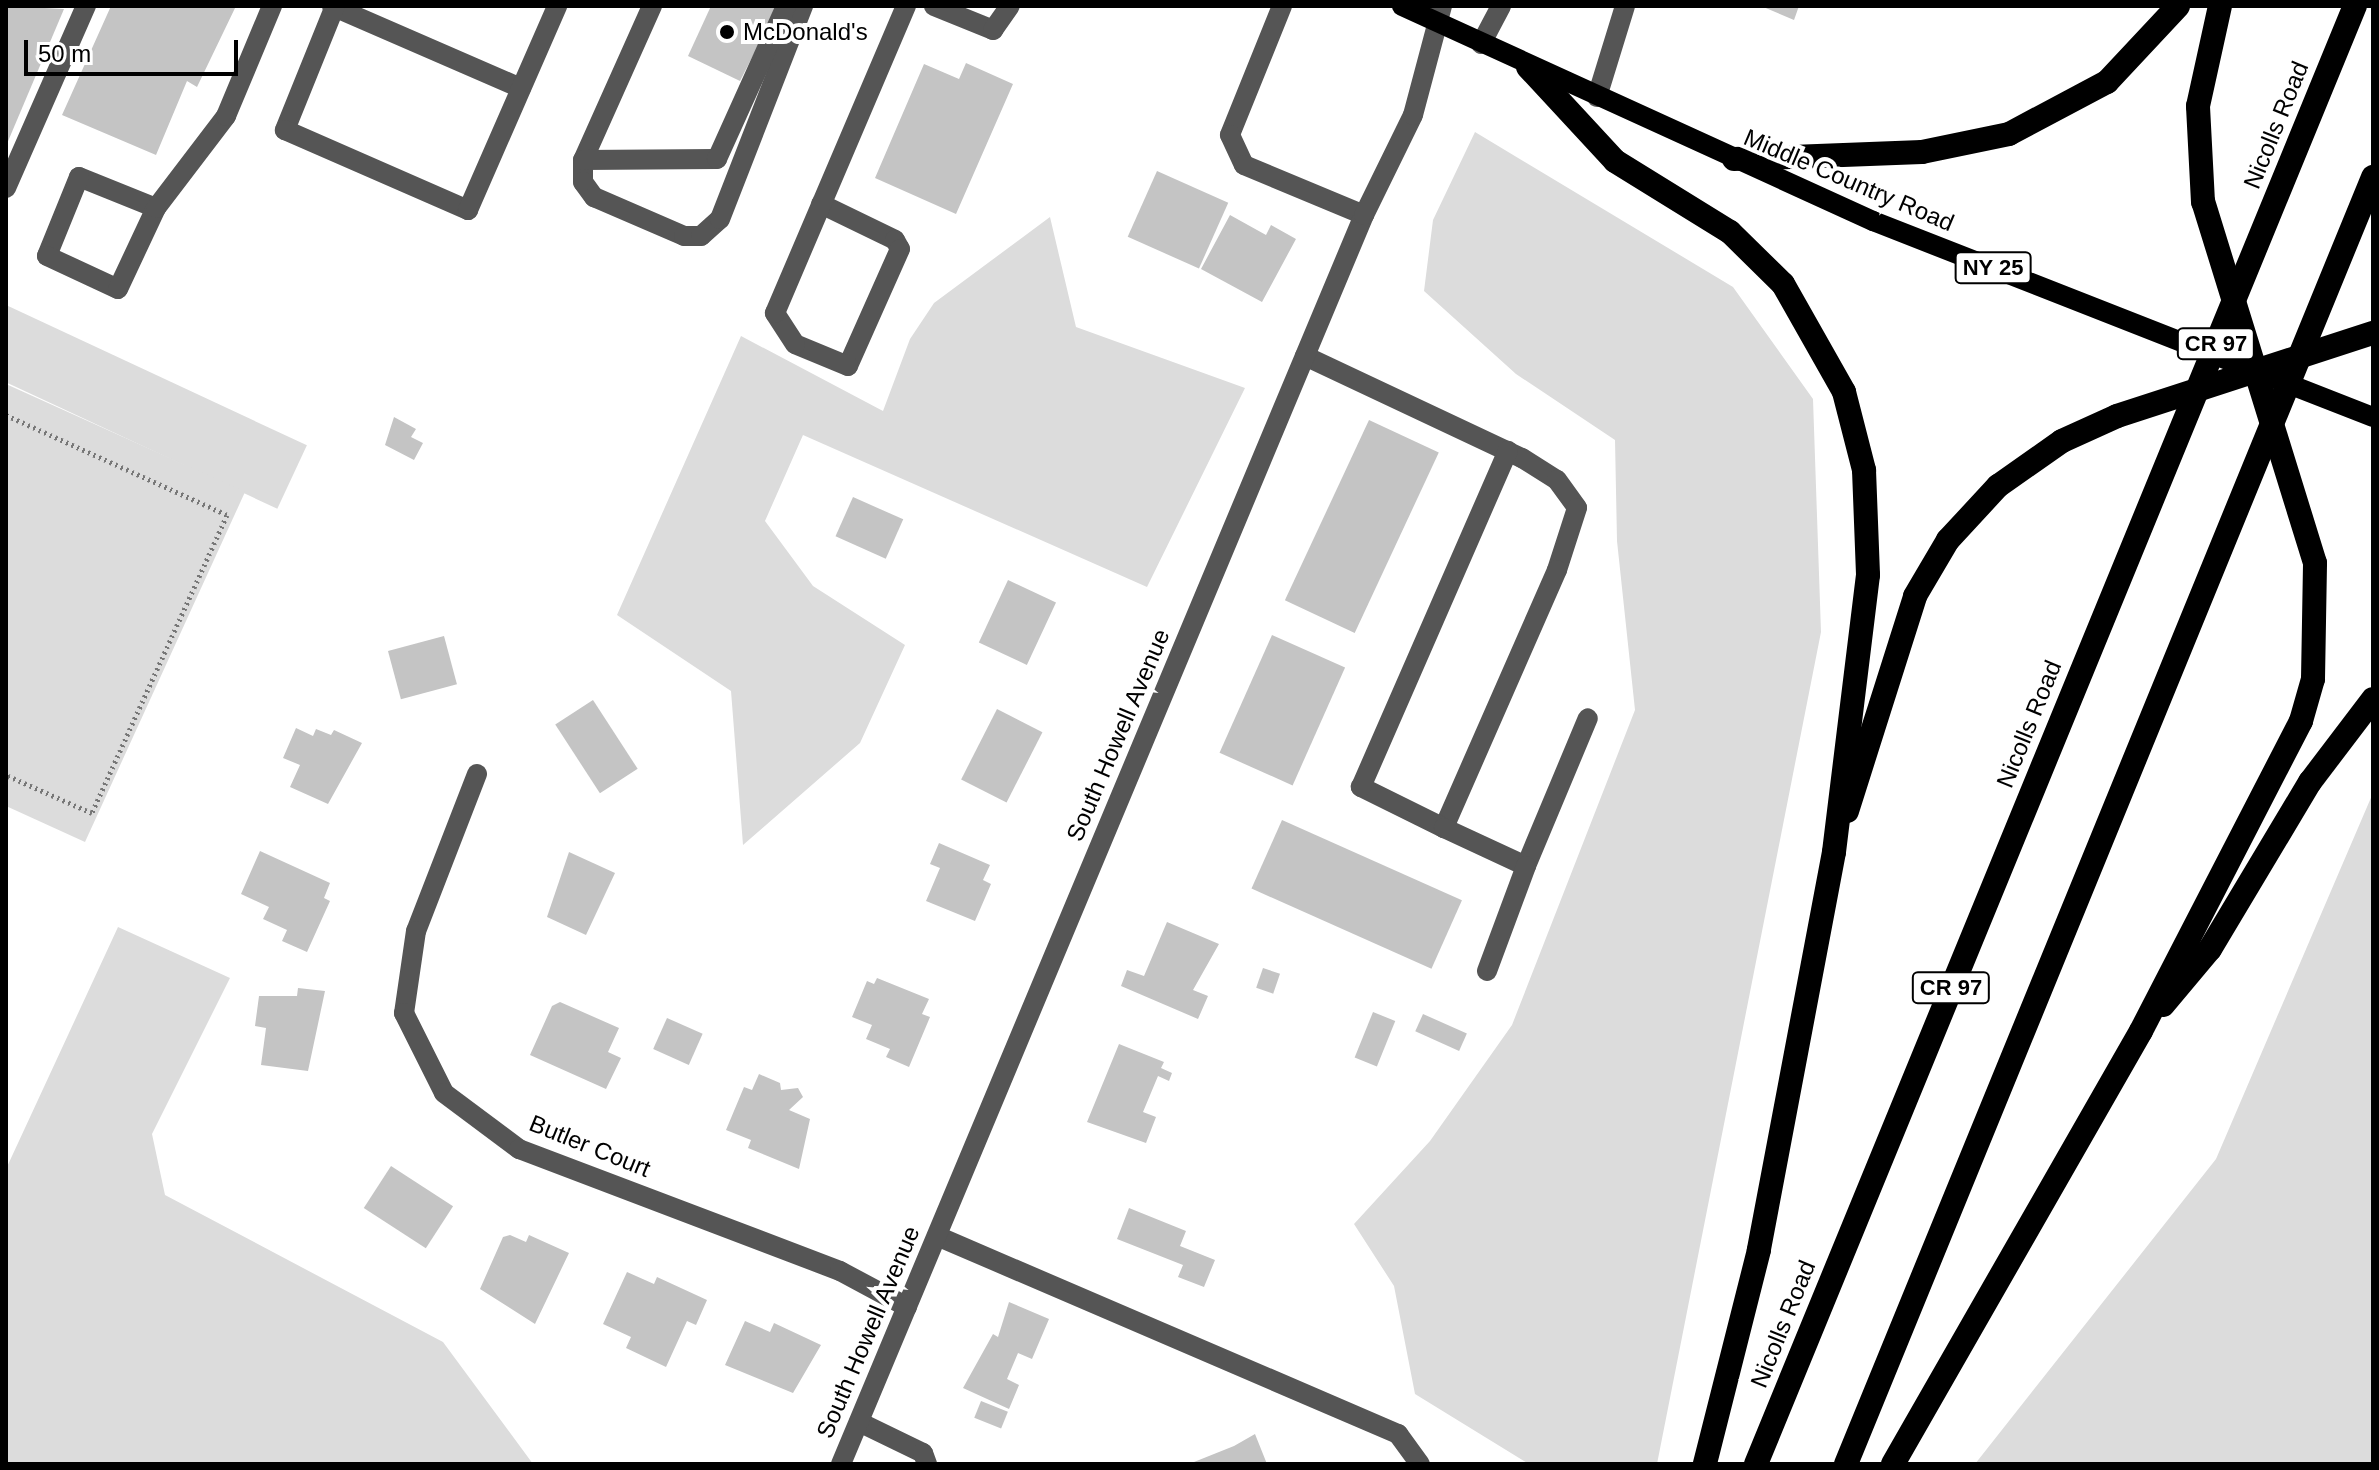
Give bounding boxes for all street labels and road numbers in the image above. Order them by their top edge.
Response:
street label: Nicolls Road [2237,57,2315,193]
street label: Middle Country Road [1740,123,1958,237]
road number: NY 25 [1953,250,2033,286]
road number: CR 97 [2176,326,2256,362]
street label: South Howell Avenue [1060,624,1176,846]
street label: Nicolls Road [1990,656,2068,792]
road number: CR 97 [1911,970,1991,1006]
street label: Butler Court [525,1109,655,1183]
street label: South Howell Avenue [810,1221,926,1443]
street label: Nicolls Road [1744,1256,1822,1392]

